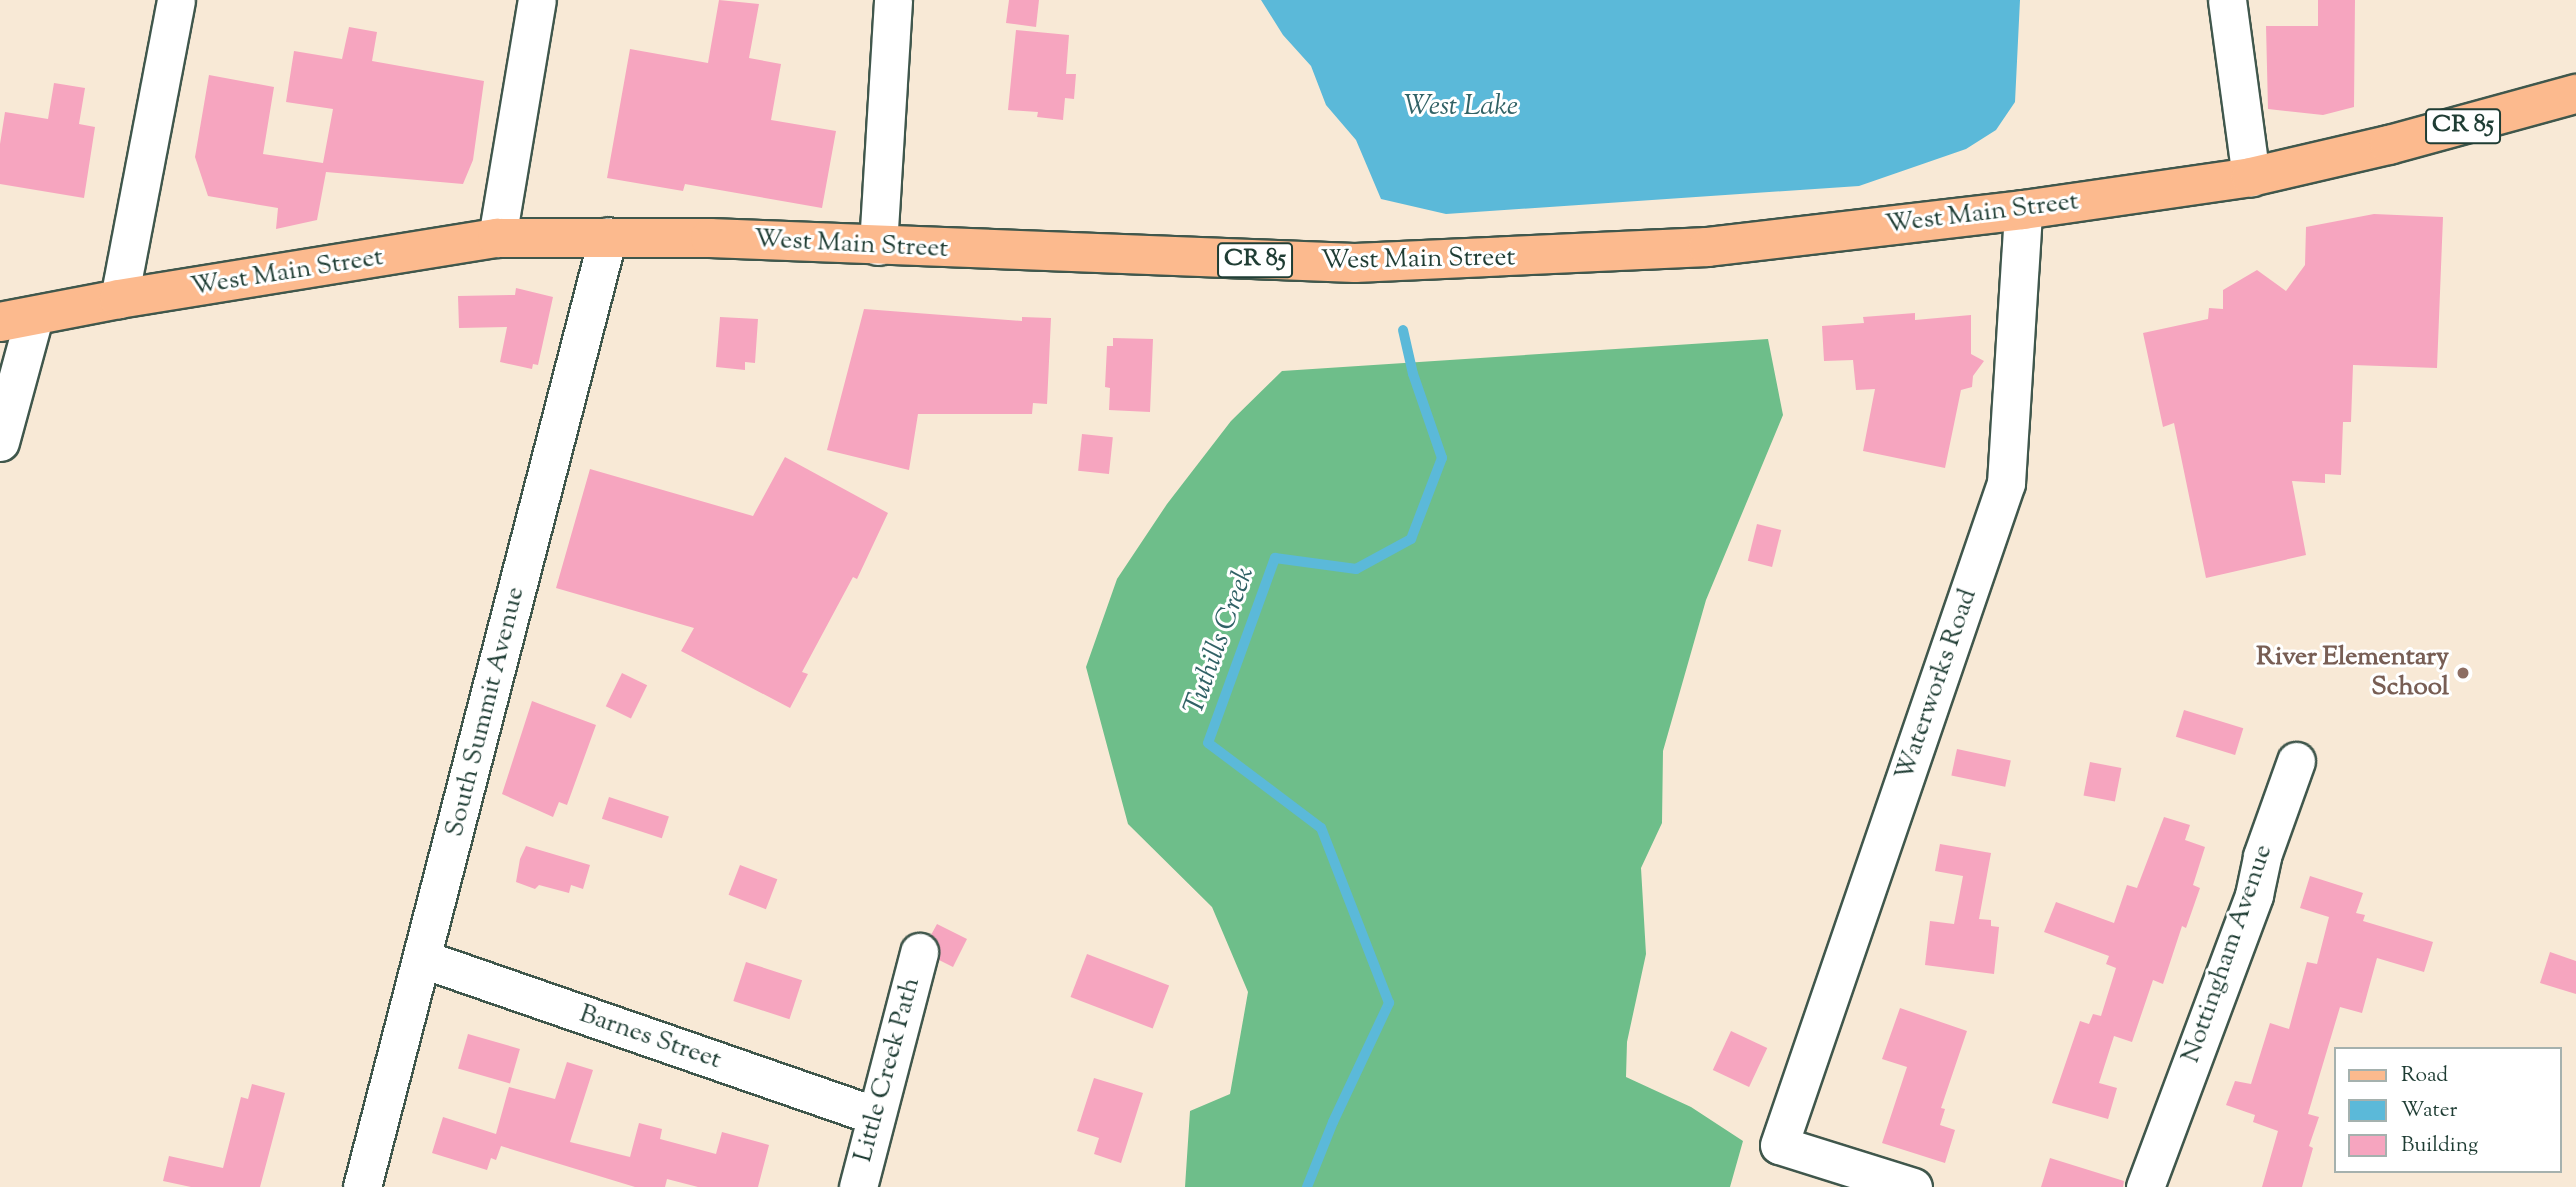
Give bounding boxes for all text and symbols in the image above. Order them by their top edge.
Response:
water label: West Lake [1404,90,1518,124]
road number: CR 85 [2424,106,2502,146]
street label: West Main Street [1884,187,2080,241]
street label: West Main Street [753,224,949,266]
road number: CR 85 [1216,240,1294,281]
street label: West Main Street [189,242,385,304]
street label: West Main Street [1321,243,1515,277]
water label: Tuthills Creek [1178,563,1262,719]
street label: South Summit Avenue [440,584,532,840]
street label: Waterworks Road [1890,585,1984,785]
place label: River Elementary School [2256,642,2449,704]
marker: River Elementary School [2455,665,2471,681]
street label: Nottingham Avenue [2176,841,2280,1067]
street label: Little Creek Path [848,974,928,1166]
street label: Barnes Street [575,999,725,1077]
legend [2334,1047,2562,1173]
text: Road [2401,1061,2448,1091]
text: Water [2401,1096,2457,1126]
text: Building [2401,1131,2478,1161]

